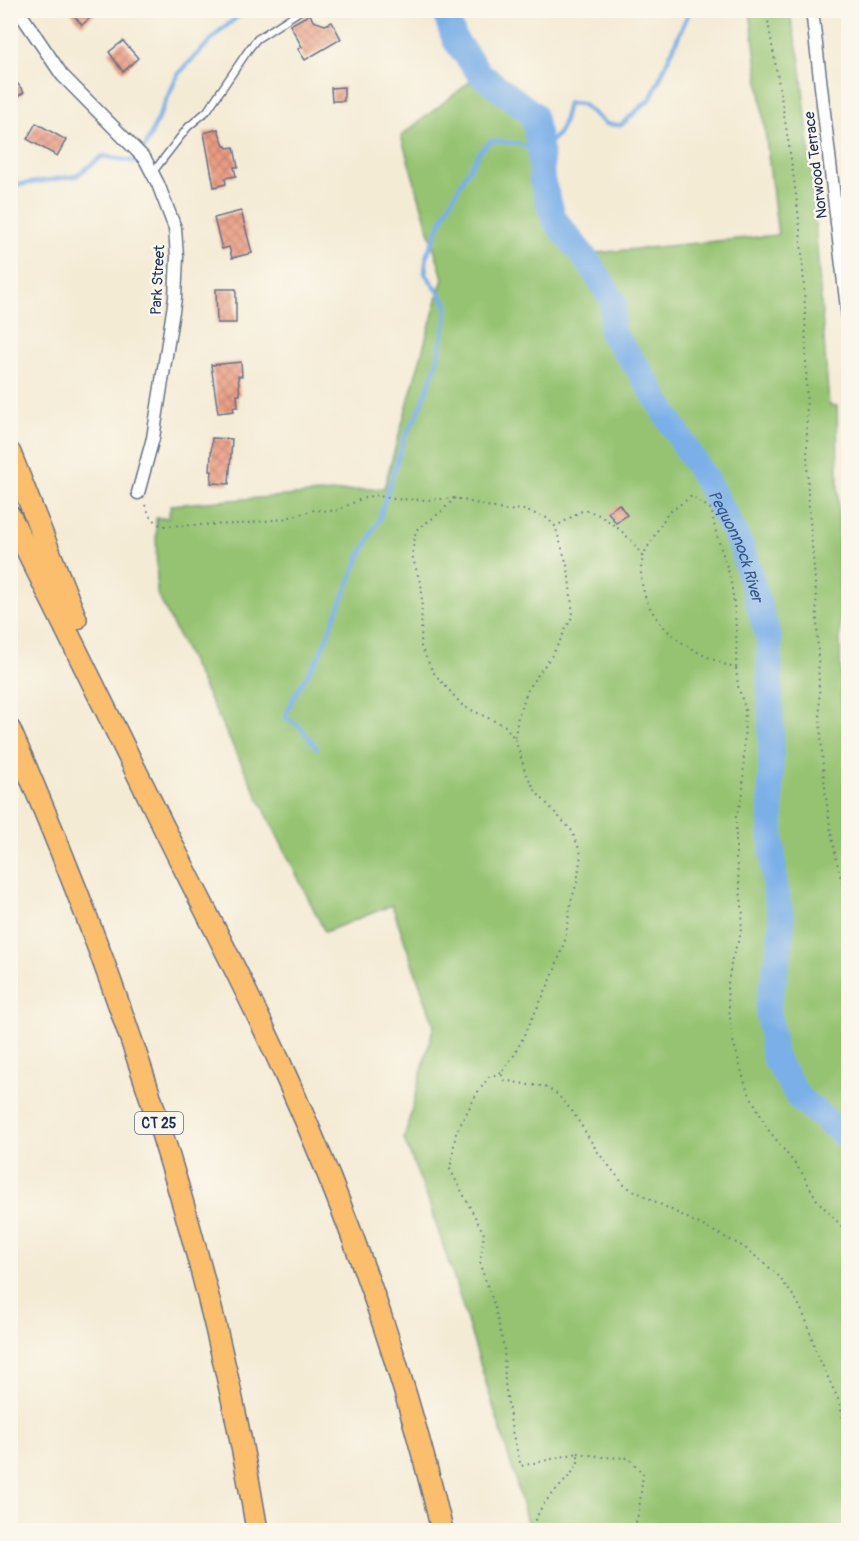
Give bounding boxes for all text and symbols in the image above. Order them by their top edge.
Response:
street label: Norwood Terrace [800,110,832,220]
street label: Park Street [147,243,169,316]
water label: Pequonnock River [704,487,768,607]
road number: CT 25 [135,1112,183,1134]

